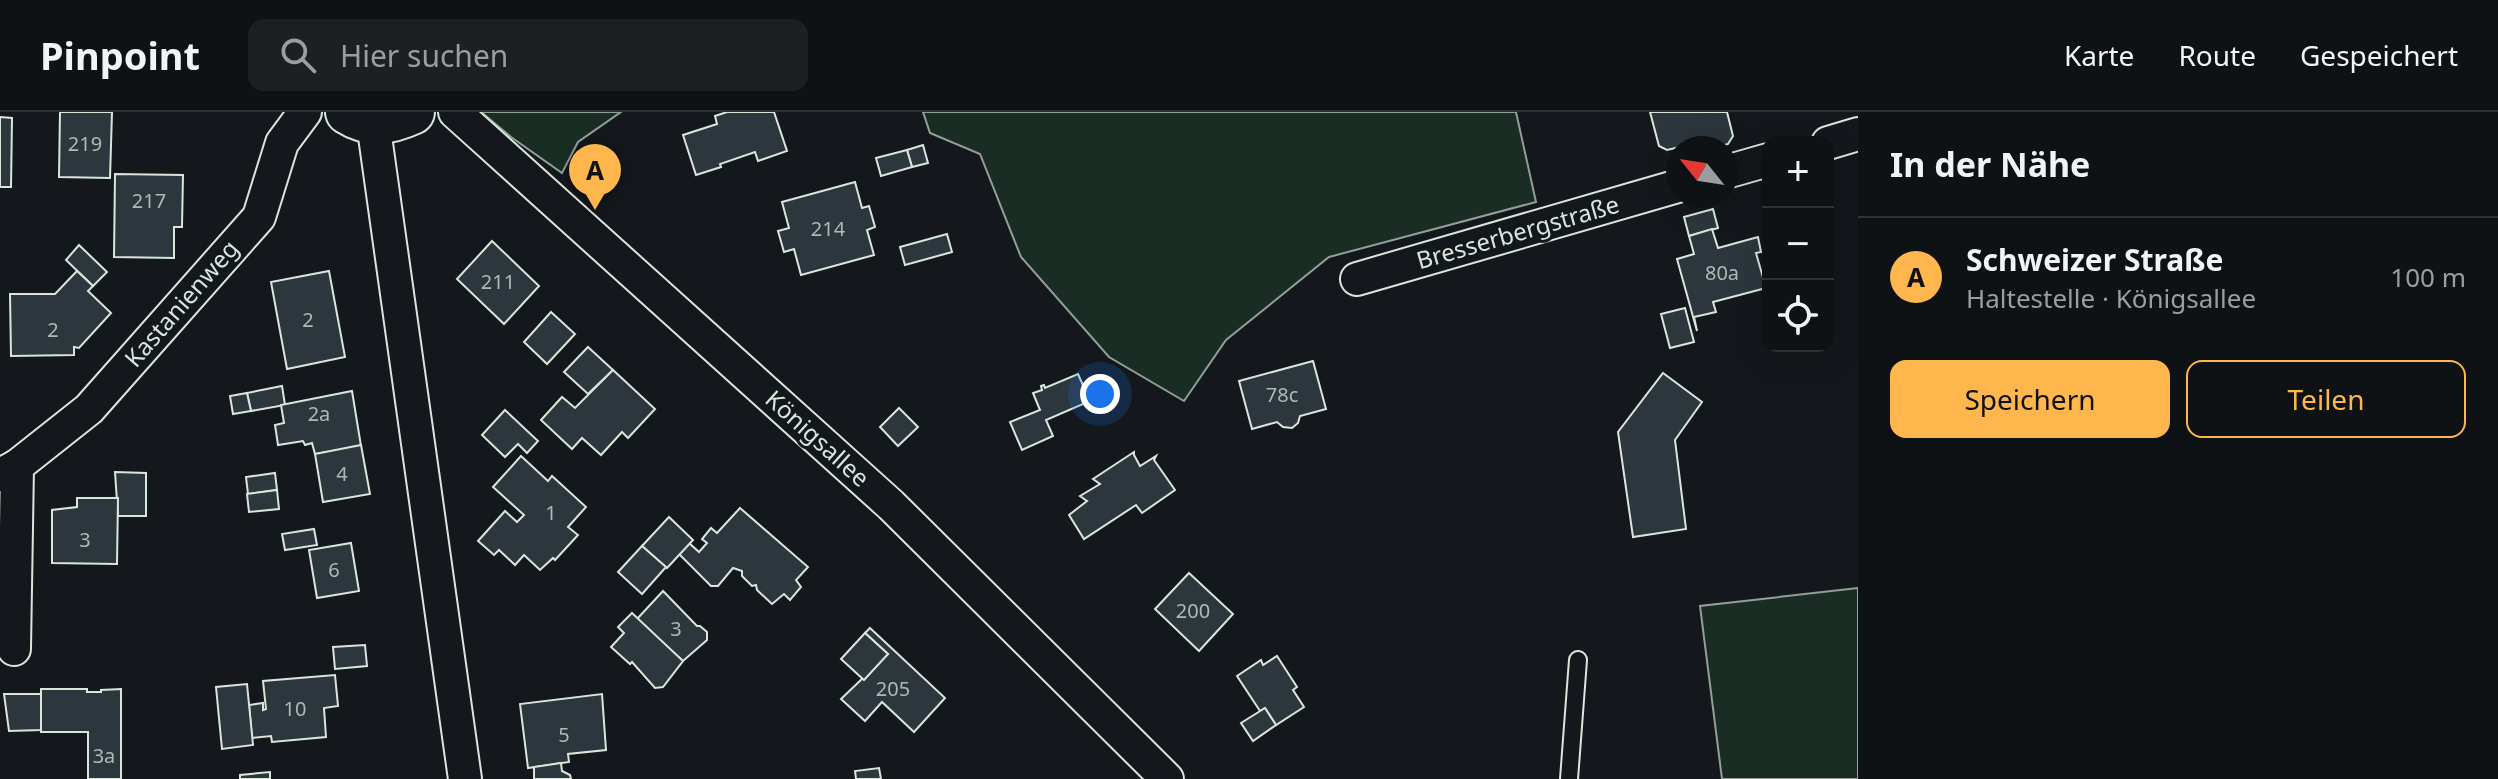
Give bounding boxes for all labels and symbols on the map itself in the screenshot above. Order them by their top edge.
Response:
house number: 219 [68,130,102,157]
north arrow [1666,136,1738,208]
pin: A [569,144,621,210]
house number: 217 [132,187,166,214]
street label: Bresserbergstraße [1412,187,1623,276]
house number: 214 [811,215,846,242]
street label: Kastanienweg [116,232,245,374]
house number: 80a [1705,259,1739,286]
house number: 211 [481,268,515,295]
house number: 2 [302,306,314,333]
house number: 2 [47,316,59,343]
your location [1080,374,1120,414]
house number: 78c [1266,381,1298,408]
street label: Königsallee [759,382,877,493]
house number: 2a [308,400,330,427]
house number: 4 [336,460,348,487]
house number: 1 [545,499,557,526]
house number: 3 [79,526,91,553]
house number: 6 [328,556,340,583]
house number: 200 [1176,597,1210,624]
house number: 3 [670,615,682,642]
house number: 205 [876,675,910,702]
house number: 10 [284,695,306,722]
house number: 5 [558,721,570,748]
house number: 3a [93,742,115,769]

